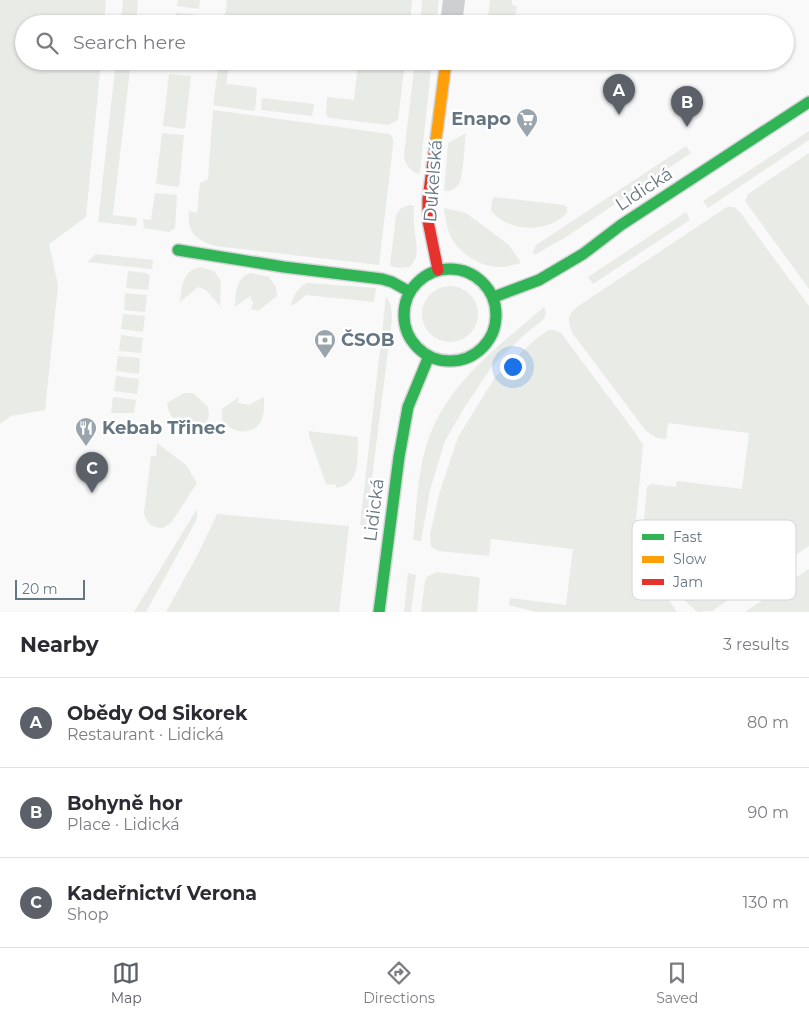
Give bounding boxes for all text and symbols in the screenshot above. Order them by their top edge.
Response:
search box [15,15,794,70]
icon: search [33,29,61,57]
text: Search here [73,31,186,54]
pin: A [603,74,635,115]
pin: B [671,86,703,127]
supermarket icon: Enapo [515,107,539,138]
place label: Enapo [451,108,511,130]
street label: Dukelská [419,139,447,223]
street label: Lidická [611,162,677,216]
bank icon: ČSOB [313,328,337,359]
place label: ČSOB [341,329,395,351]
your location [500,354,526,380]
restaurant icon: Kebab Třinec [74,416,98,447]
place label: Kebab Třinec [102,417,226,439]
pin: C [76,452,108,493]
street label: Lidická [359,477,389,543]
legend [632,520,796,600]
text: Fast [673,528,703,546]
text: Slow [673,550,707,568]
text: Jam [672,573,703,591]
scale bar [15,577,85,600]
text: 20 m [22,580,58,598]
text: Nearby [20,632,99,657]
text: 3 results [723,635,789,654]
text: Obědy Od Sikorek [67,702,247,725]
text: A [30,713,42,732]
text: 80 m [747,713,789,732]
text: Restaurant · Lidická [67,725,224,744]
text: Bohyně hor [67,792,183,815]
text: B [30,803,42,822]
text: 90 m [747,803,789,822]
text: Place · Lidická [67,815,180,834]
text: Kadeřnictví Verona [67,882,257,905]
text: C [30,893,42,912]
text: 130 m [742,893,789,912]
text: Shop [67,905,109,924]
tab: Map [111,959,142,1007]
tab: Directions [363,959,435,1007]
tab: Saved [656,959,698,1007]

